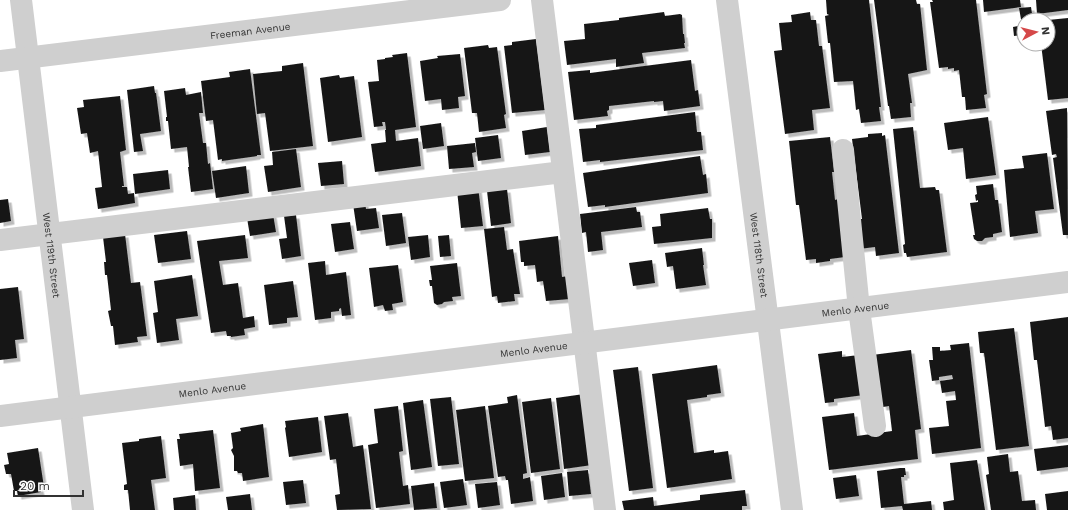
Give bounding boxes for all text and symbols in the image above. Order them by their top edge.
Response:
north arrow [1016,12,1056,52]
street label: Freeman Avenue [209,21,291,41]
text: N [1038,26,1052,36]
street label: West 119th Street [41,212,62,299]
street label: West 118th Street [748,212,770,299]
street label: Menlo Avenue [821,299,890,319]
street label: Menlo Avenue [499,340,568,359]
street label: Menlo Avenue [178,380,247,400]
scale bar [14,472,83,498]
text: 20 m [20,479,50,493]

